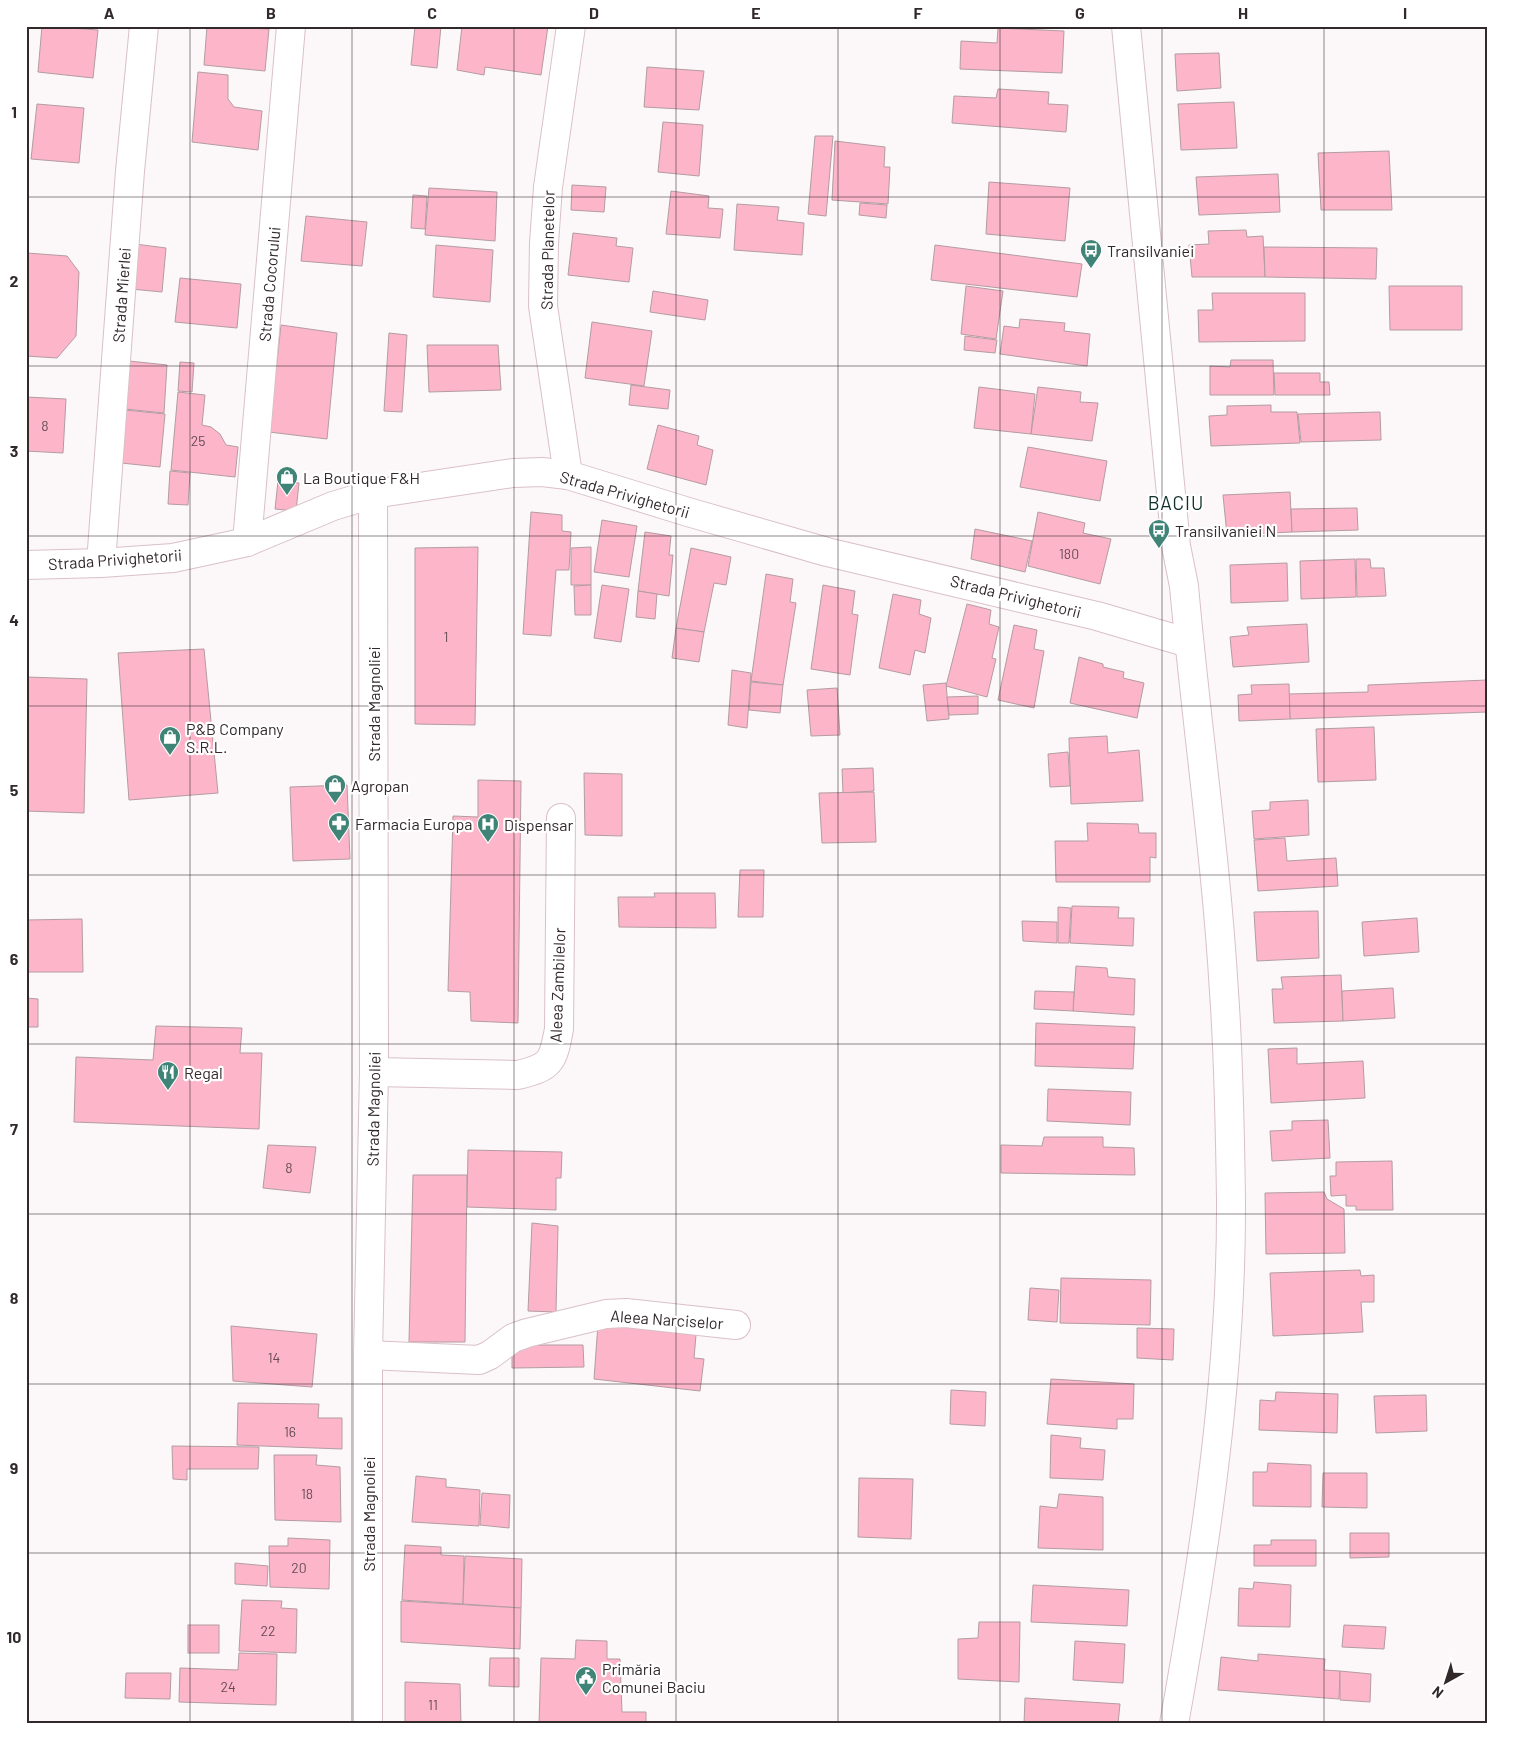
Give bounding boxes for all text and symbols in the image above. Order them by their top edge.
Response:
text: A [104,3,115,22]
text: B [266,3,276,22]
text: C [427,3,437,22]
text: D [589,3,599,22]
text: E [751,3,761,22]
text: F [914,3,923,22]
text: G [1075,3,1085,22]
text: H [1238,3,1248,22]
text: I [1403,3,1407,22]
text: 1 [11,102,17,121]
street label: Strada Planetelor [536,190,558,310]
street label: Strada Cocorului [255,226,283,342]
bus stop icon: Transilvaniei [1079,238,1103,269]
place label: Transilvaniei [1107,241,1194,260]
street label: Strada Mierlei [108,247,134,343]
text: 2 [10,271,19,290]
house number: 8 [41,417,49,434]
house number: 25 [191,432,205,449]
text: 3 [10,441,18,460]
shop icon: La Boutique F&H [275,465,299,496]
street label: Strada Privighetorii [558,466,692,522]
place label: La Boutique F&H [303,468,420,487]
district label: BACIU [1148,491,1204,514]
bus stop icon: Transilvaniei N [1147,518,1171,549]
place label: Transilvaniei N [1175,521,1276,540]
street label: Strada Privighetorii [47,545,183,573]
house number: 180 [1059,545,1079,562]
street label: Strada Privighetorii [949,571,1083,621]
text: 4 [9,610,19,629]
house number: 1 [444,628,448,645]
street label: Strada Magnoliei [364,646,383,762]
place label: P&B Company S.R.L. [186,719,284,756]
shop icon: P&B Company S.R.L. [158,725,182,756]
shop icon: Agropan [323,773,347,804]
place label: Agropan [351,776,409,795]
text: 5 [10,780,19,799]
pharmacy icon: Farmacia Europa [327,811,351,842]
hospital icon: Dispensar [476,812,500,843]
place label: Farmacia Europa [355,814,473,833]
place label: Dispensar [504,815,573,834]
street label: Aleea Zambilelor [545,927,569,1043]
text: 6 [10,949,19,968]
street label: Strada Magnoliei [362,1051,384,1167]
restaurant icon: Regal [156,1060,180,1091]
place label: Regal [184,1063,223,1082]
text: 7 [10,1119,18,1138]
house number: 8 [285,1159,293,1176]
text: 8 [10,1288,19,1307]
street label: Aleea Narciselor [610,1306,724,1332]
house number: 14 [268,1349,280,1366]
house number: 16 [284,1423,296,1440]
street label: Strada Magnoliei [359,1456,378,1572]
text: 9 [10,1458,18,1477]
house number: 18 [301,1485,313,1502]
house number: 20 [291,1559,307,1576]
house number: 22 [260,1622,276,1639]
text: 10 [7,1627,21,1646]
north arrow [1420,1658,1470,1708]
place label: Primăria Comunei Baciu [602,1659,706,1696]
public building icon: Primăria Comunei Baciu [574,1665,598,1696]
house number: 24 [220,1678,236,1695]
text: N [1429,1683,1446,1702]
house number: 11 [428,1696,438,1713]

